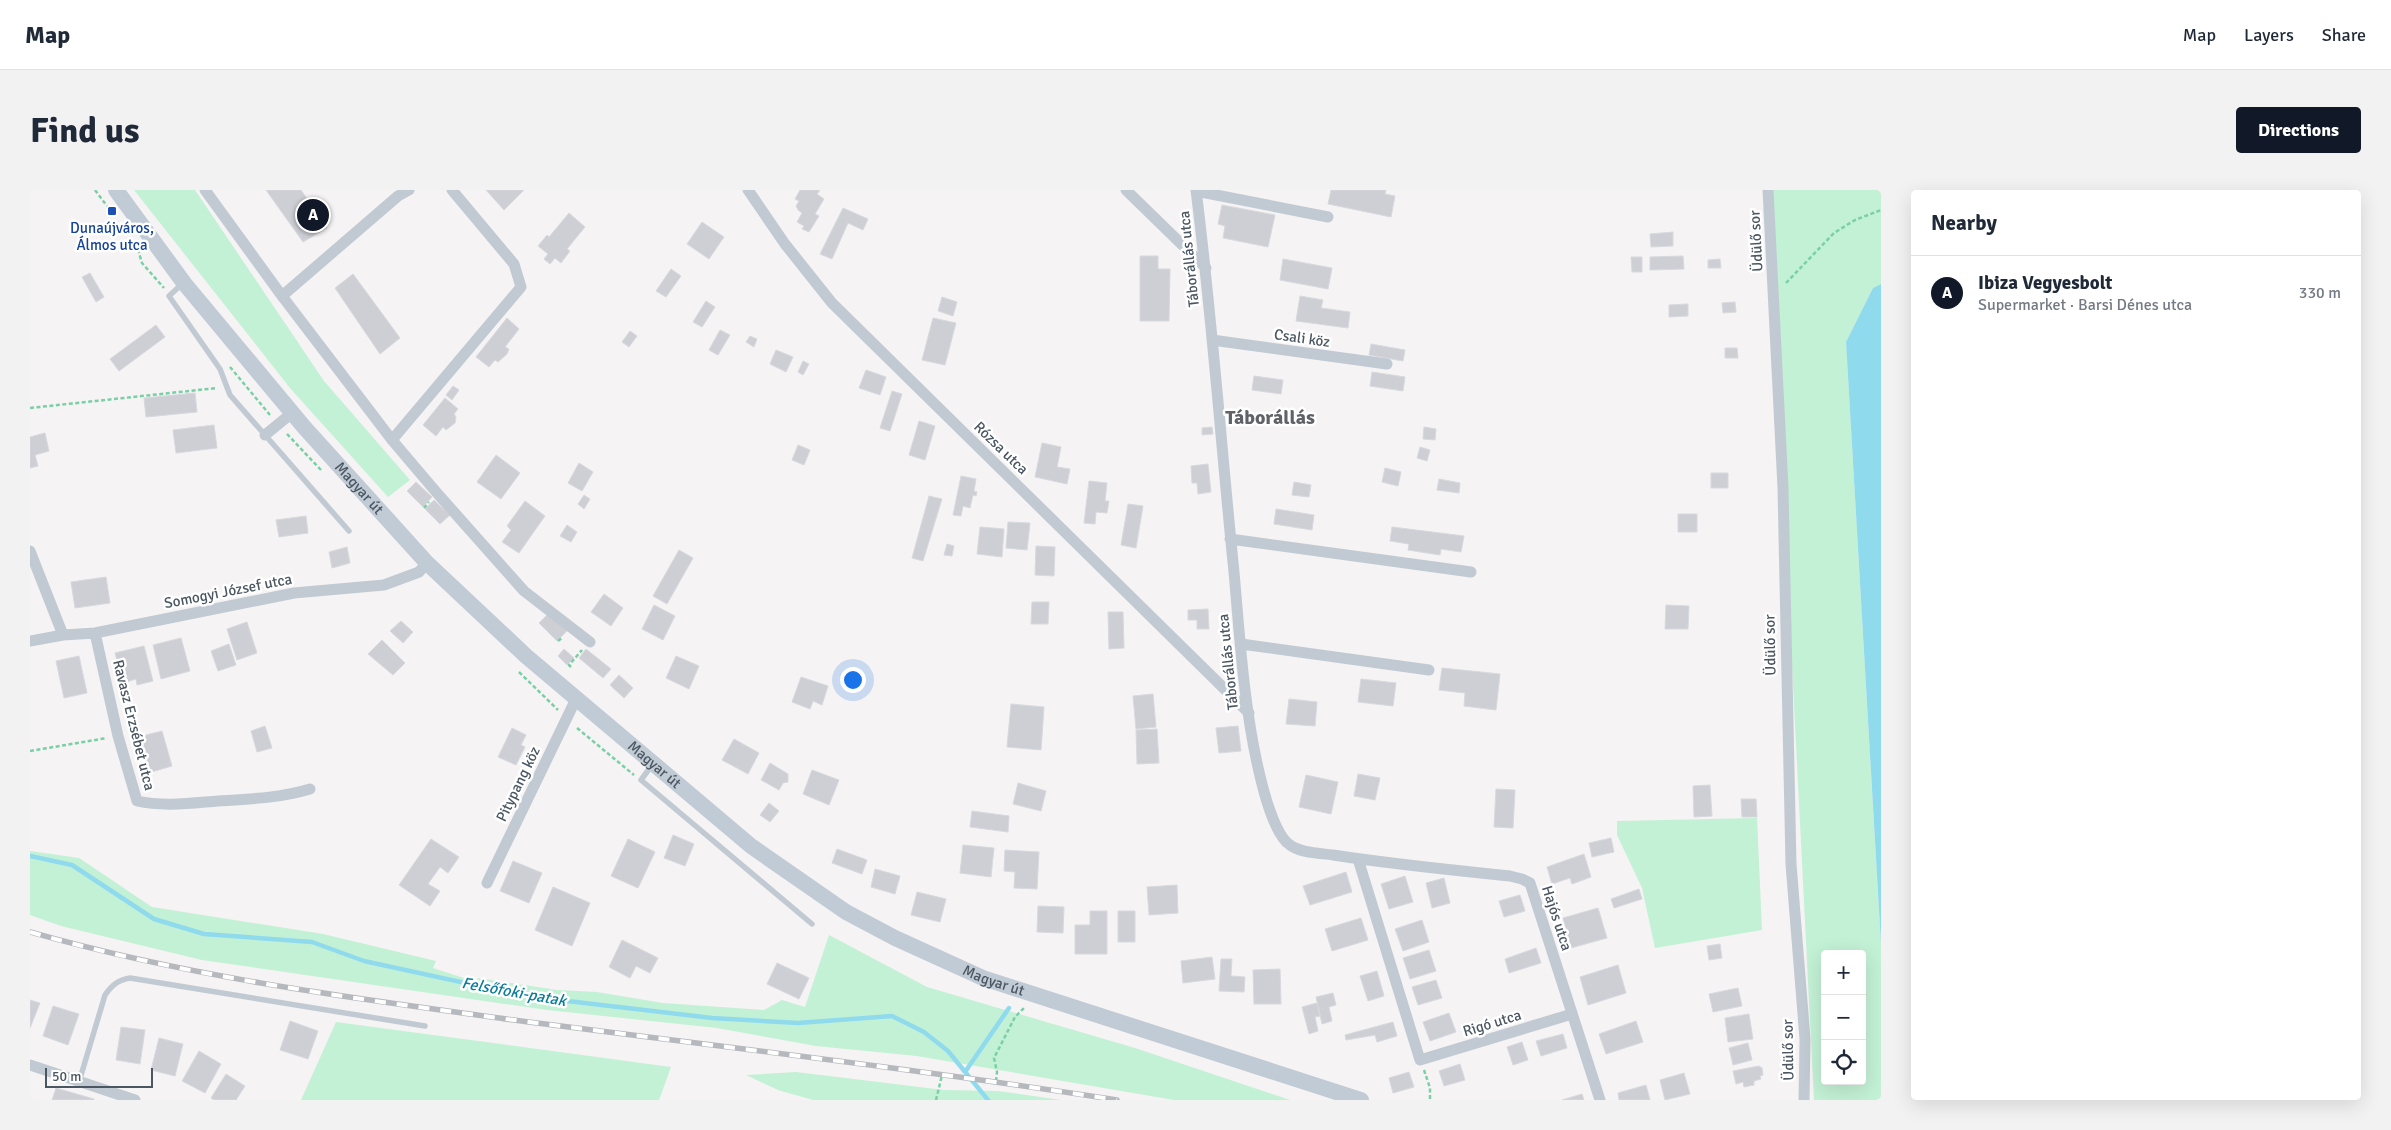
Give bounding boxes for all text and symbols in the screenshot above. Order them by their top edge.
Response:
text: Map [25,20,70,50]
text: Map [2183,24,2216,46]
text: Layers [2244,24,2294,46]
text: Share [2322,24,2366,46]
button: Directions [2236,107,2361,153]
text: Find us [30,109,140,152]
pin: A [297,196,329,234]
marker: Dunaújváros, Álmos utca [106,205,118,217]
street label: Üdülő sor [1745,209,1767,272]
street label: Táborállás utca [1175,210,1203,308]
text: Nearby [1931,210,1997,236]
place label: Dunaújváros, Álmos utca [70,219,154,254]
text: Ibiza Vegyesbolt [1978,271,2112,295]
text: A [1942,283,1952,303]
text: 330 m [2299,283,2341,303]
text: Supermarket · Barsi Dénes utca [1978,295,2192,315]
street label: Csali köz [1273,325,1331,351]
district label: Táborállás [1225,405,1315,430]
street label: Rózsa utca [970,418,1032,478]
street label: Magyar út [331,458,387,518]
street label: Somogyi József utca [163,570,293,612]
street label: Táborállás utca [1214,613,1242,711]
street label: Üdülő sor [1760,614,1780,676]
street label: Ravasz Erzsébet utca [109,658,159,792]
your location [840,667,866,693]
street label: Magyar út [624,737,685,792]
street label: Pitypang köz [492,743,544,824]
street label: Hajós utca [1538,883,1576,953]
map controls [1821,950,1866,1085]
button: + [1821,950,1866,995]
street label: Magyar út [960,961,1027,1000]
water label: Felsőfoki-patak [460,973,569,1011]
button: − [1821,995,1866,1040]
street label: Rigó utca [1461,1006,1523,1040]
street label: Üdülő sor [1778,1019,1798,1081]
button: locate [1821,1040,1866,1085]
scale bar [45,1065,152,1088]
text: 50 m [52,1068,81,1085]

